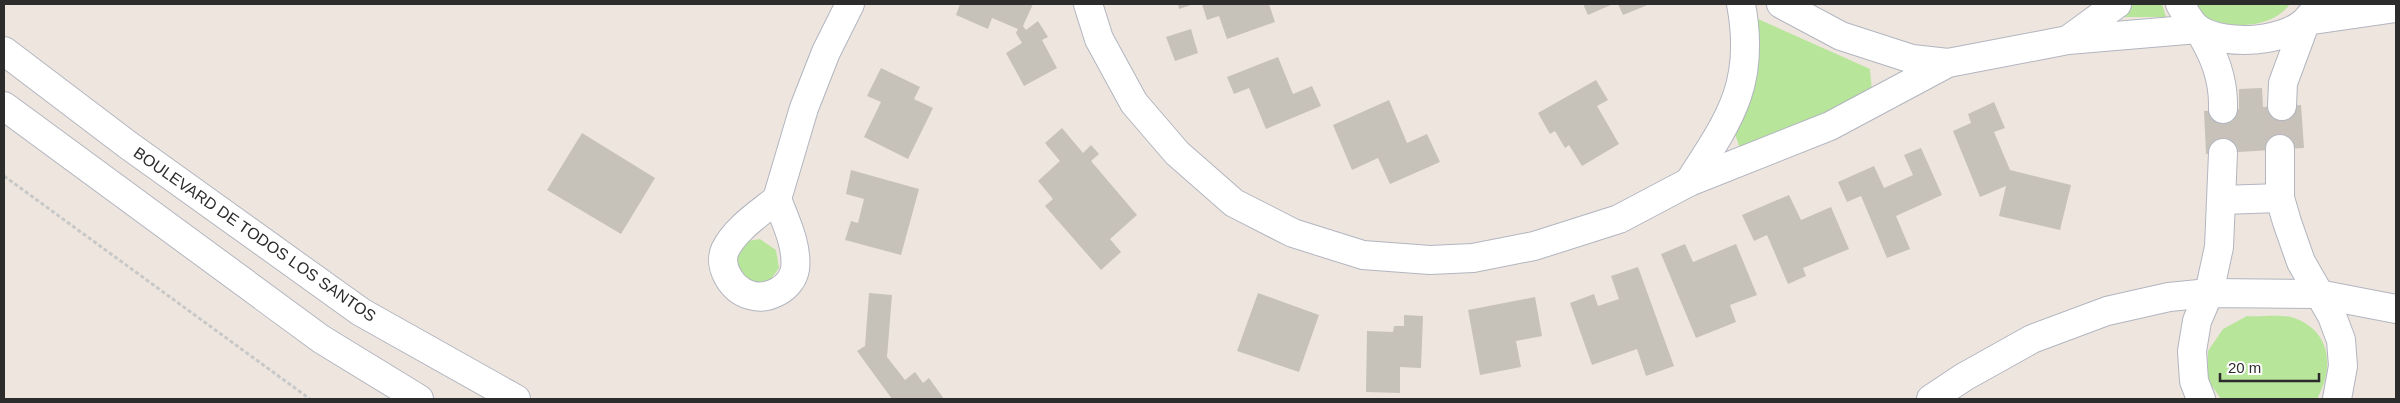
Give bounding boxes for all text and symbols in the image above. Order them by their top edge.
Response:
street label: BOULEVARD DE TODOS LOS SANTOS [131,144,379,325]
scale bar [2220,350,2319,382]
text: 20 m [2228,359,2261,376]

